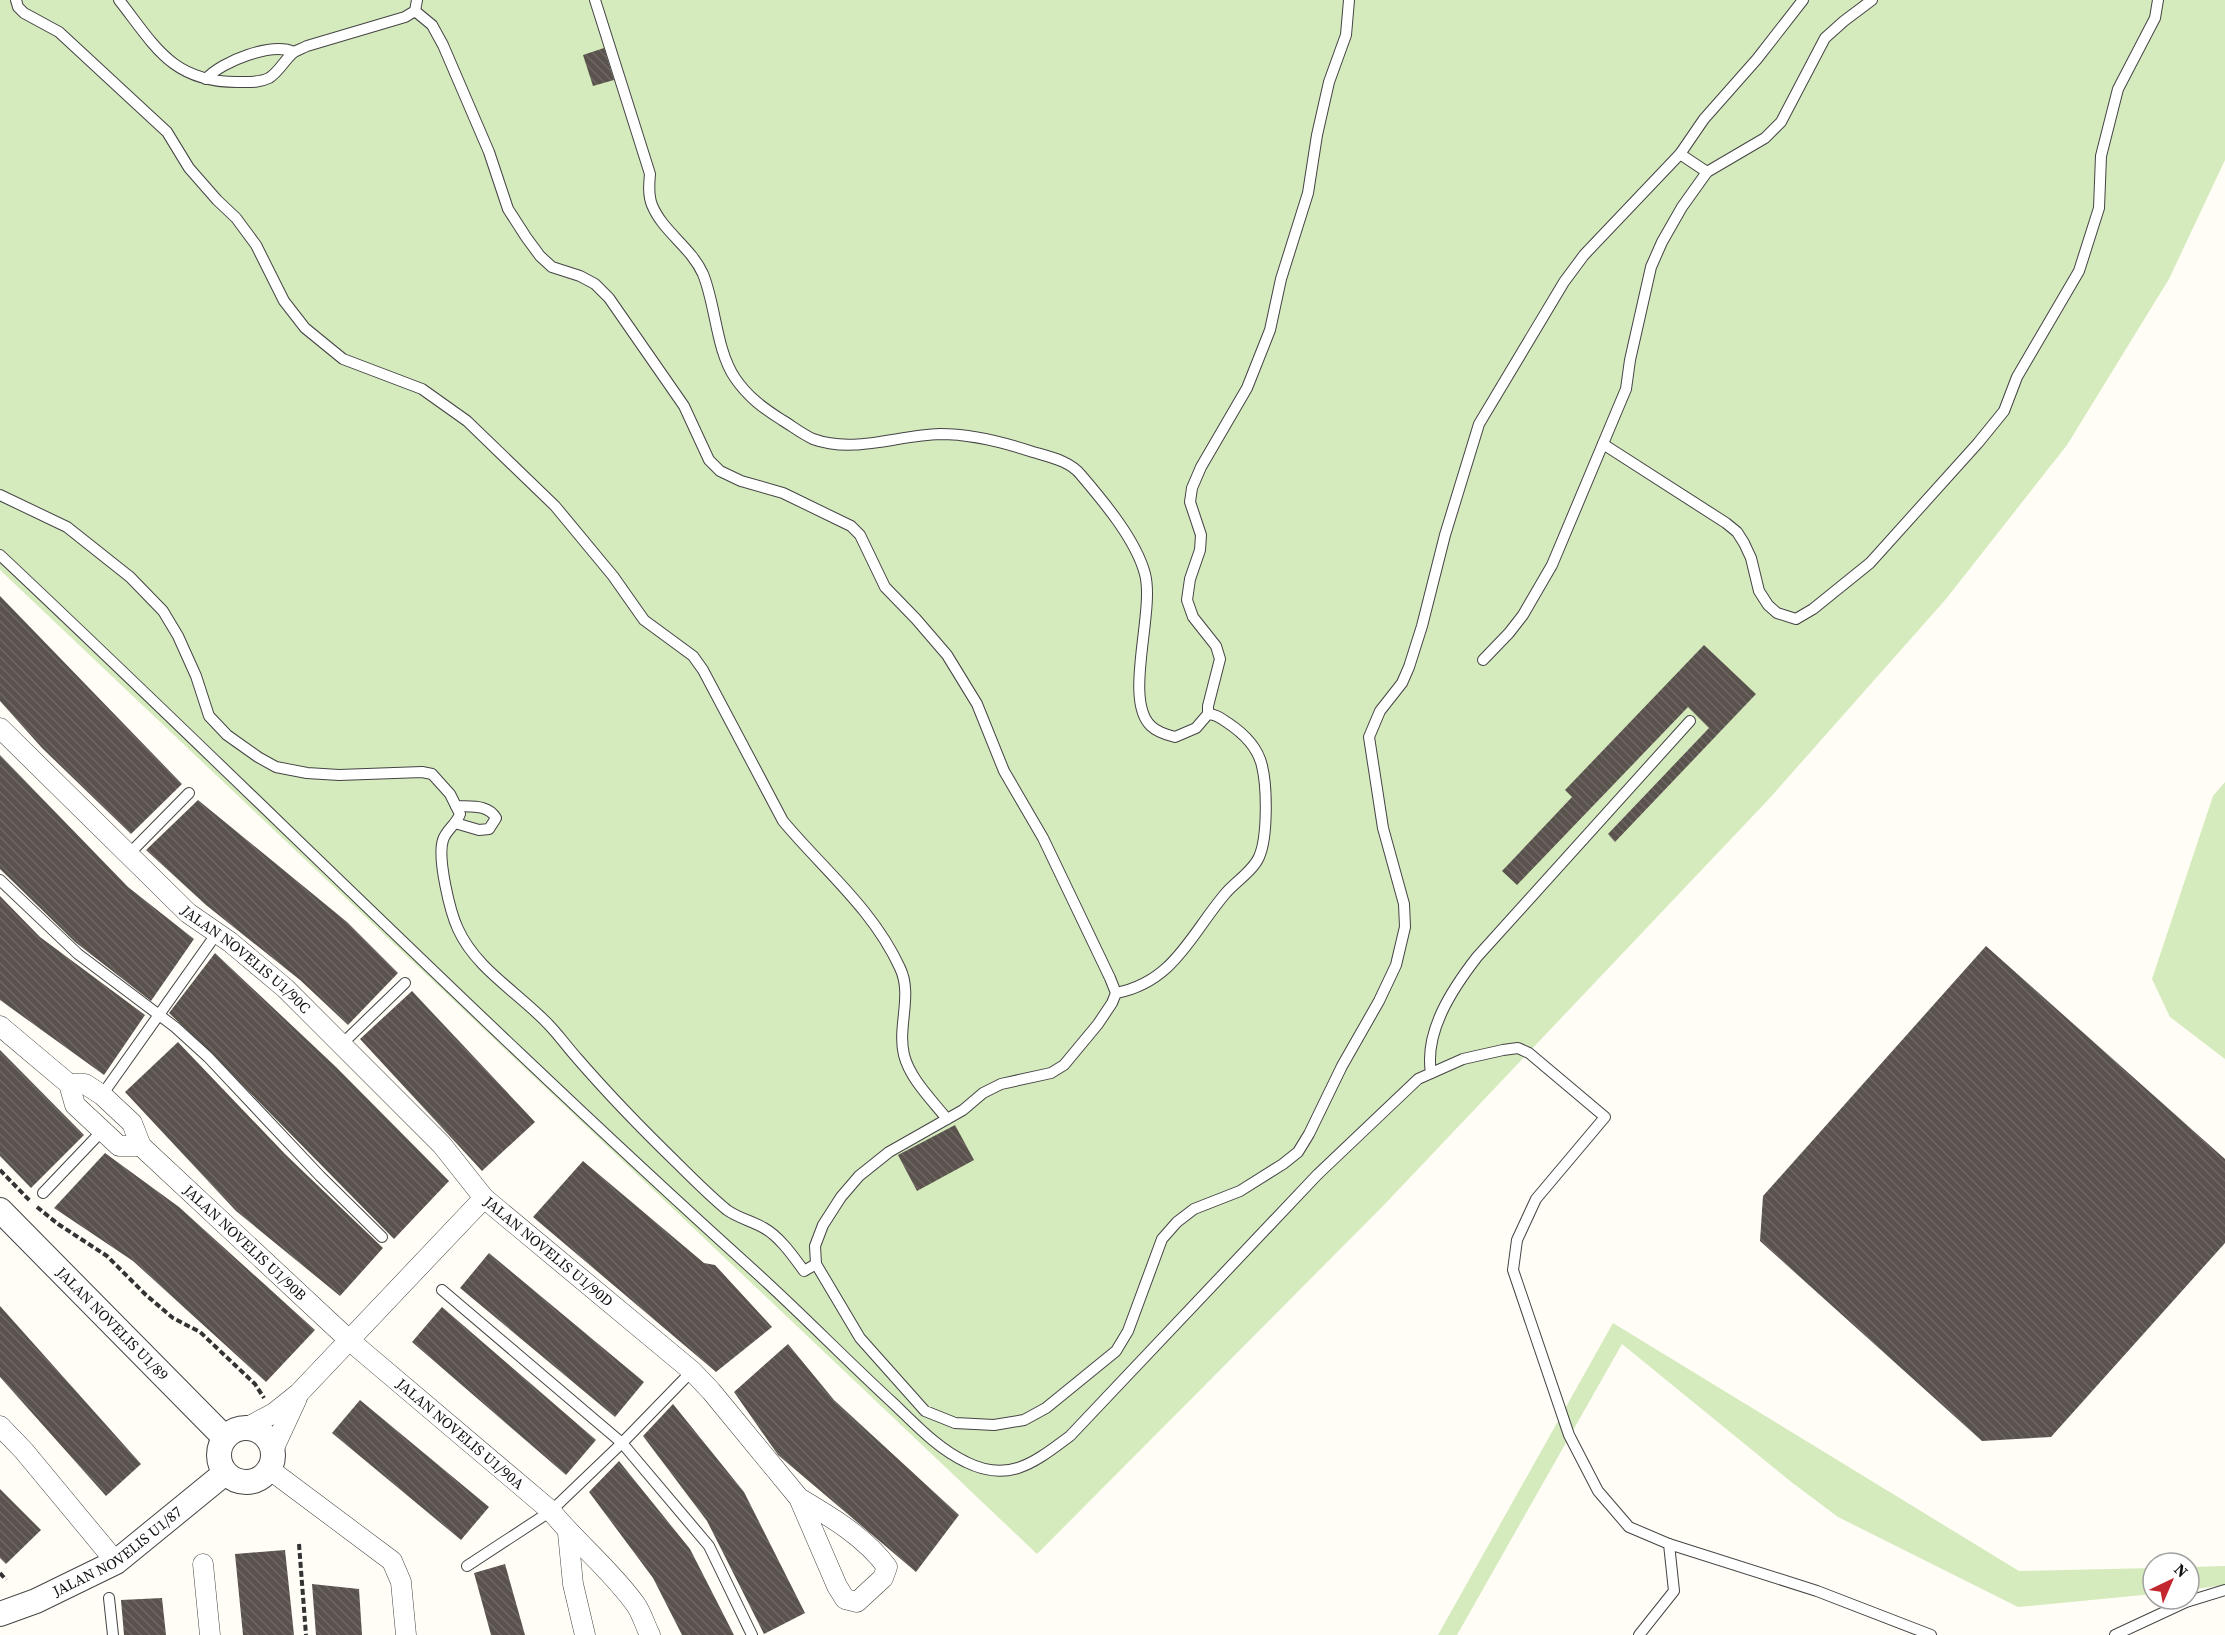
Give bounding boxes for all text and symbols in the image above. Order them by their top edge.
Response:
street label: JALAN NOVELIS U1/90C [176,900,316,1018]
street label: JALAN NOVELIS U1/90B [178,1179,311,1305]
street label: JALAN NOVELIS U1/90D [479,1191,618,1311]
street label: JALAN NOVELIS U1/89 [51,1261,174,1385]
street label: JALAN NOVELIS U1/90A [391,1373,529,1494]
street label: JALAN NOVELIS U1/87 [48,1501,186,1602]
north arrow [2141,1551,2201,1611]
text: N [2170,1558,2194,1582]

